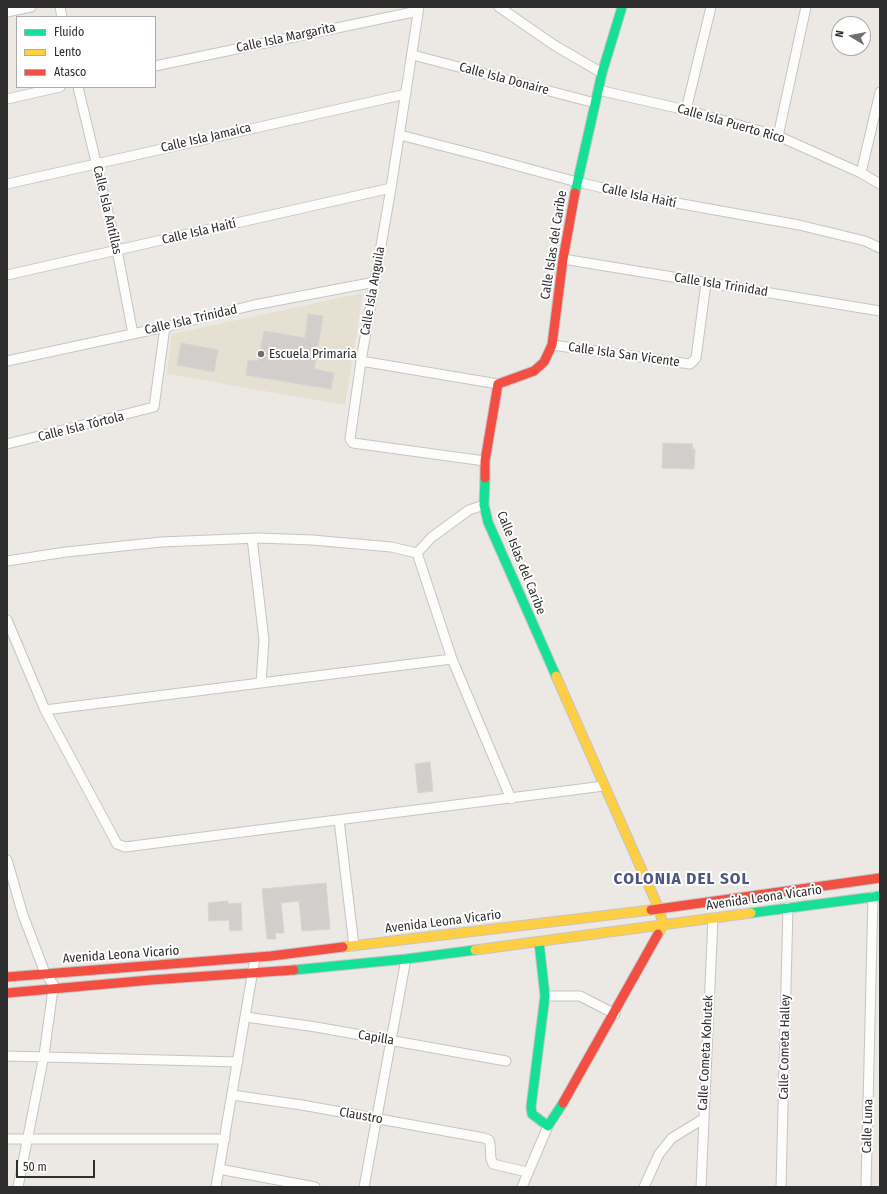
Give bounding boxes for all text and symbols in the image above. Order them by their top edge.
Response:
legend [16,16,156,88]
north arrow [831,16,871,56]
street label: Calle Isla Margarita [235,20,337,56]
text: Fluido [54,25,84,39]
text: N [833,30,847,38]
text: Lento [54,45,81,59]
street label: Calle Isla Donaire [457,60,551,98]
text: Atasco [54,65,86,79]
street label: Calle Isla Puerto Rico [675,101,787,147]
street label: Calle Isla Jamaica [159,120,253,156]
street label: Calle Isla Antillas [89,164,125,256]
street label: Calle Isla Haití [600,180,678,212]
street label: Calle Islas del Caribe [538,189,570,301]
street label: Calle Isla Haití [160,216,238,248]
street label: Calle Isla Anguila [357,245,389,337]
street label: Calle Isla Trinidad [673,270,769,300]
street label: Calle Isla Trinidad [143,302,239,338]
street label: Calle Isla San Vicente [567,339,681,371]
place label: Escuela Primaria [269,346,357,362]
marker: Escuela Primaria [256,349,266,359]
street label: Calle Isla Tórtola [36,409,126,445]
street label: Calle Islas del Caribe [493,509,549,617]
district label: COLONIA DEL SOL [614,869,750,889]
street label: Avenida Leona Vicario [705,882,823,914]
street label: Avenida Leona Vicario [384,907,502,937]
street label: Avenida Leona Vicario [62,943,180,967]
street label: Calle Cometa Halley [776,994,794,1100]
street label: Calle Cometa Kohutek [695,995,717,1111]
street label: Capilla [357,1027,395,1049]
street label: Calle Luna [859,1098,877,1154]
street label: Claustro [338,1105,384,1127]
scale bar [18,1152,97,1178]
text: 50 m [23,1160,47,1174]

